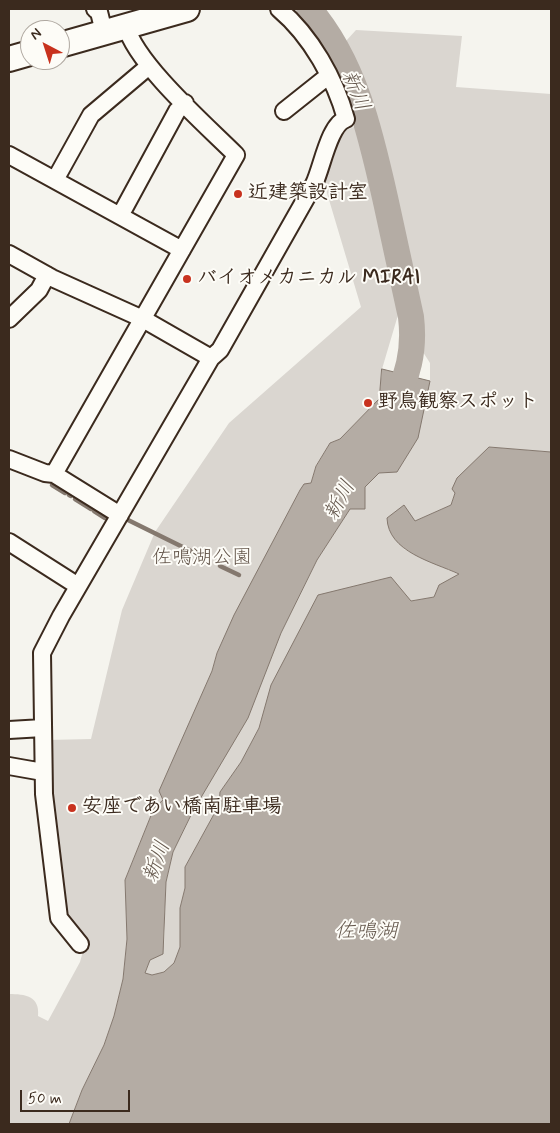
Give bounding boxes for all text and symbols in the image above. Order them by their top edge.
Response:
north arrow [20,20,70,70]
text: N [27,24,45,44]
water label: 新川 [334,67,374,115]
place label: 近建築設計室 [248,182,368,206]
marker: 近建築設計室 [232,188,244,200]
place label: バイオメカニカル MIRAI [197,267,420,291]
marker: バイオメカニカル MIRAI [181,273,193,285]
place label: 野鳥観察スポット [378,391,538,415]
marker: 野鳥観察スポット [362,397,374,409]
water label: 新川 [320,477,362,525]
park label: 佐鳴湖公園 [152,547,252,571]
place label: 安座であい橋南駐車場 [82,796,282,820]
marker: 安座であい橋南駐車場 [66,802,78,814]
water label: 新川 [139,838,177,886]
water label: 佐鳴湖 [335,920,397,946]
scale bar [22,1080,132,1112]
text: 50 m [28,1089,62,1109]

